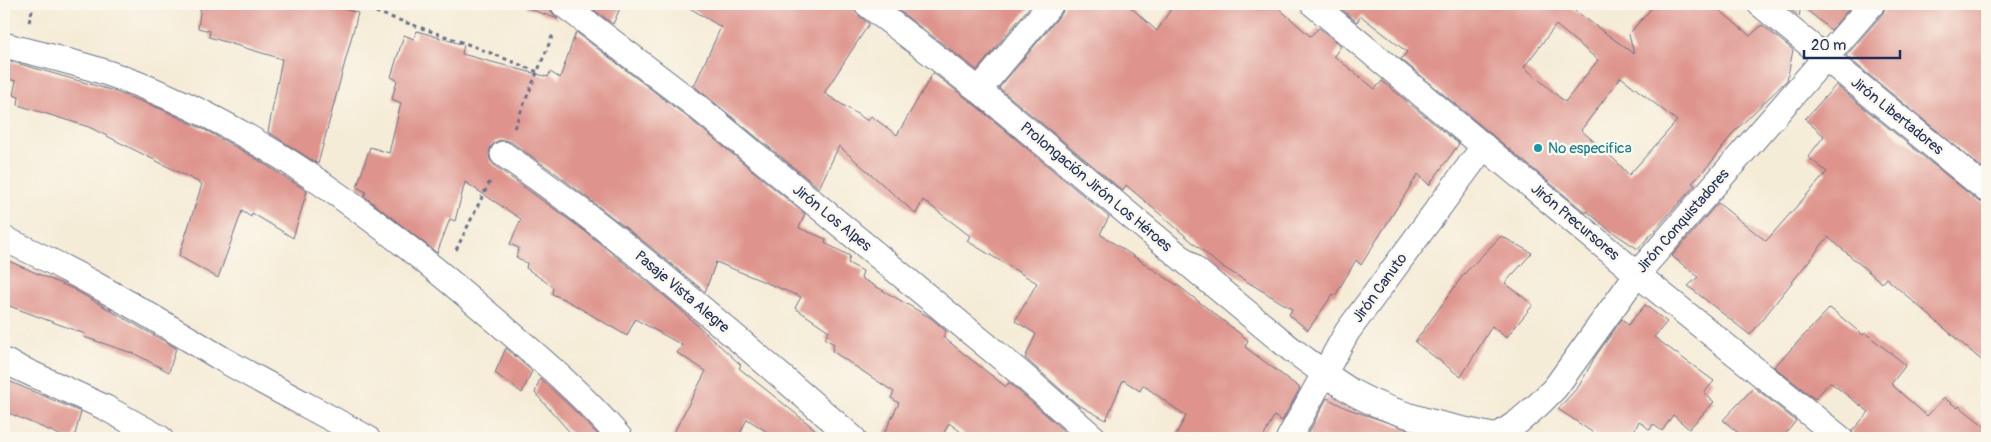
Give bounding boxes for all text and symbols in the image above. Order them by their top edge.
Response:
scale bar [1804,28,1900,60]
text: 20 m [1811,36,1846,55]
street label: Jirón Libertadores [1847,73,1947,159]
street label: Prolongación Jirón Los Héroes [1016,118,1176,256]
place label: No especifica [1548,139,1632,158]
marker: No especifica [1532,142,1544,154]
street label: Jirón Conquistadores [1633,165,1734,277]
street label: Jirón Precursores [1527,179,1623,265]
street label: Jirón Los Alpes [789,180,876,256]
street label: Pasaje Vista Alegre [631,247,734,338]
street label: Jirón Canuto [1348,250,1412,326]

